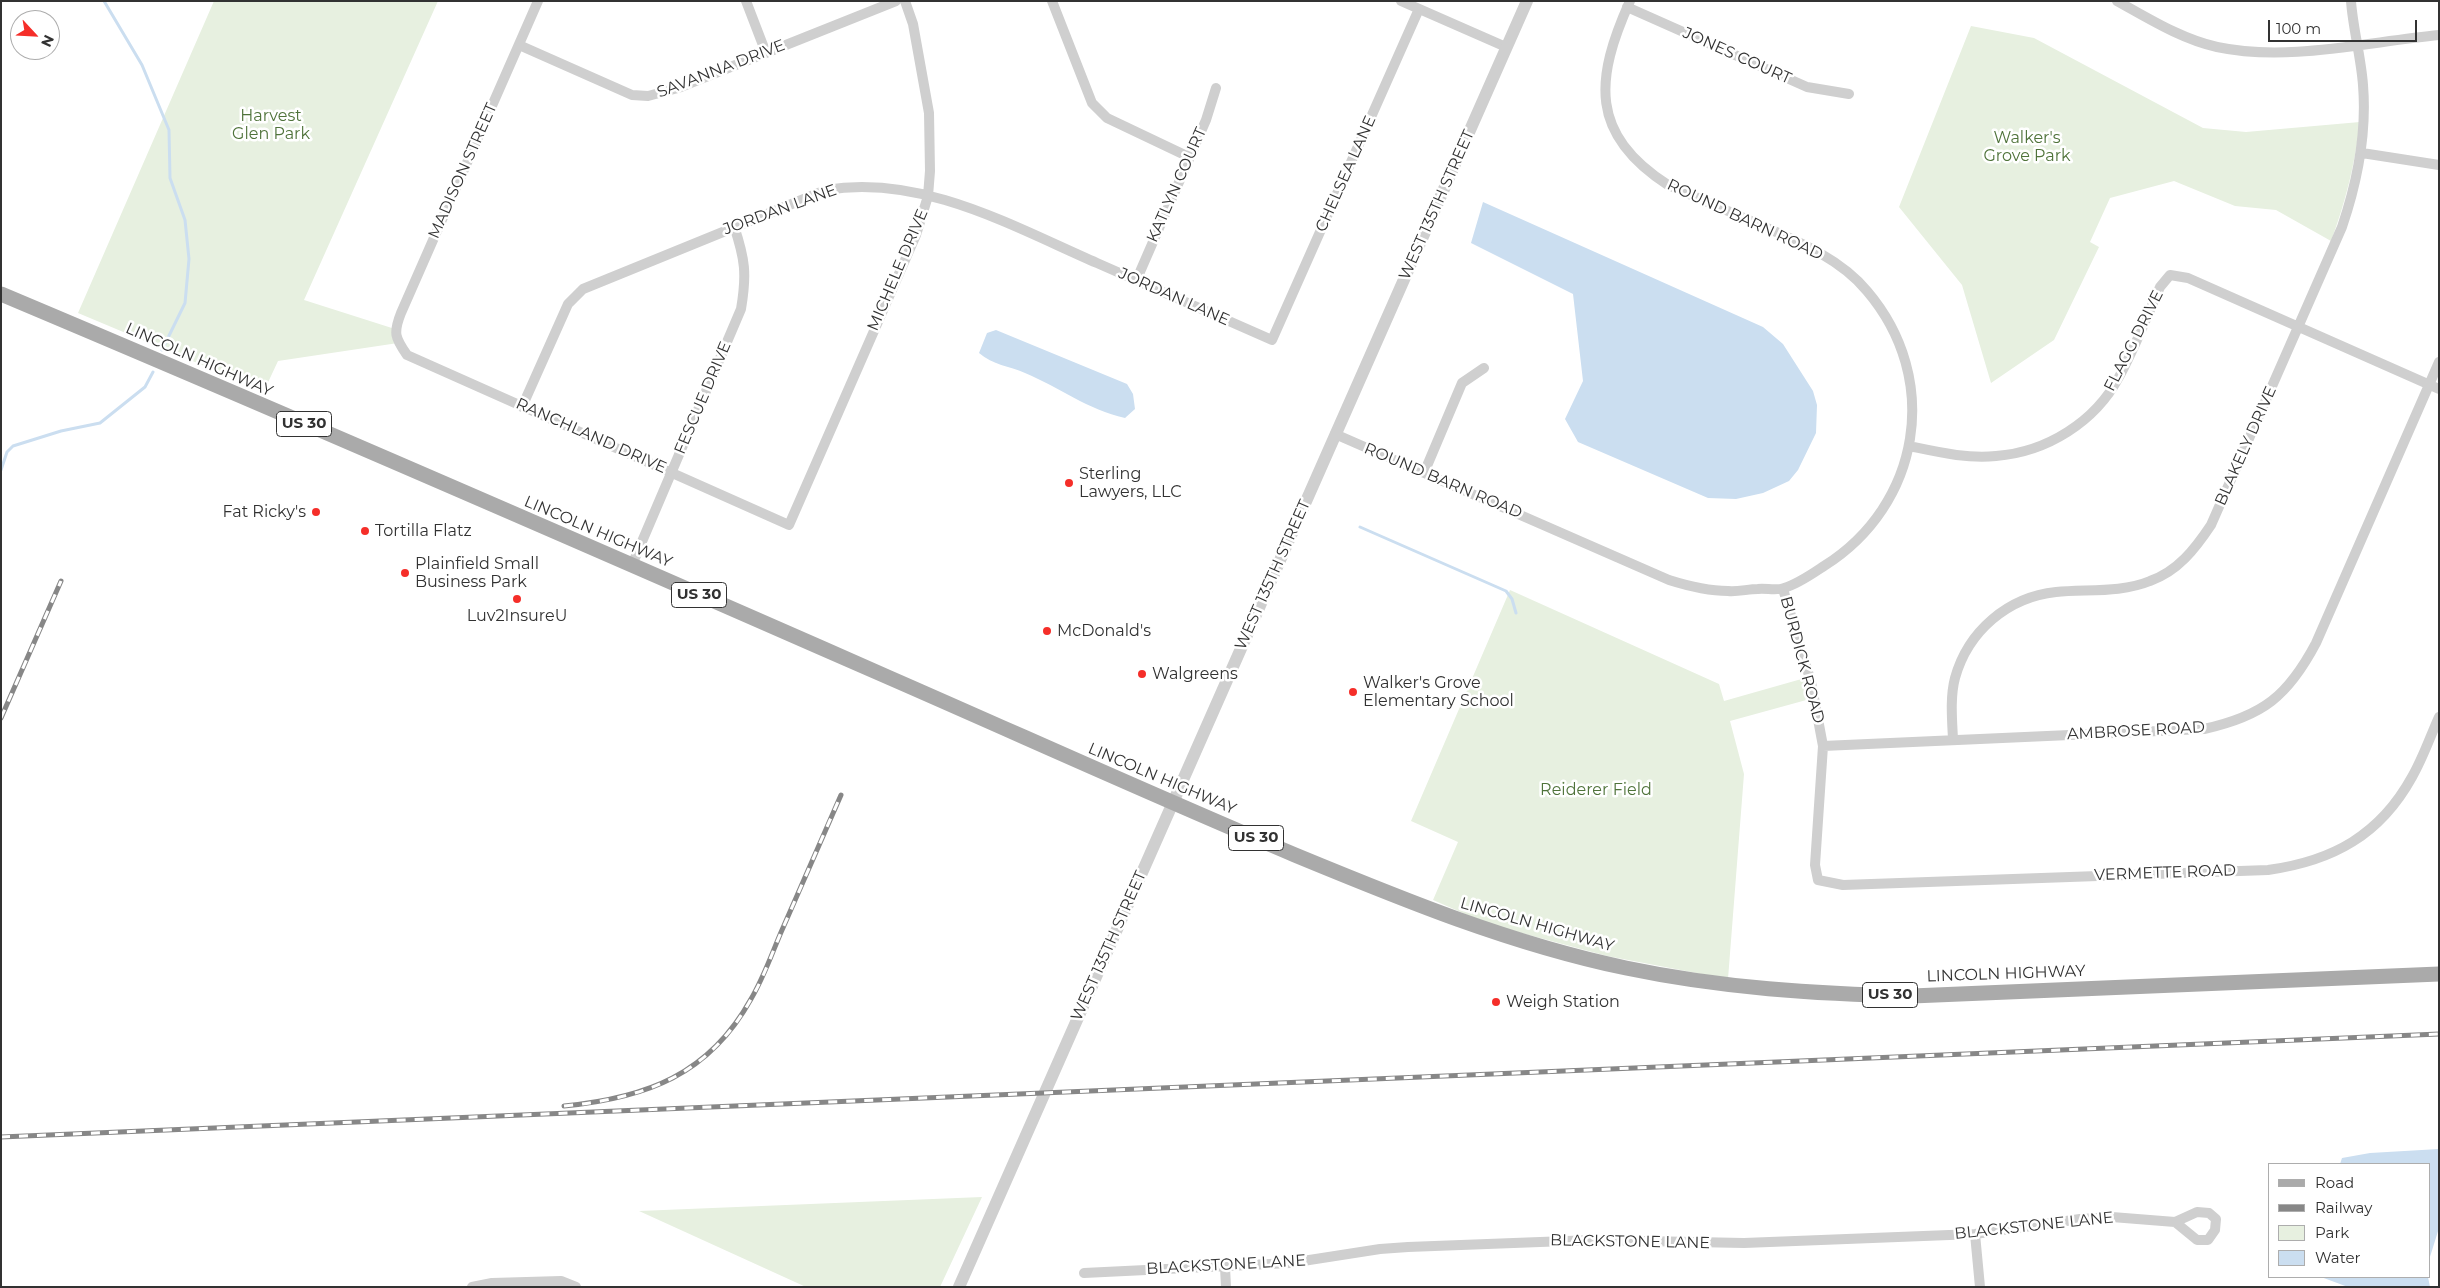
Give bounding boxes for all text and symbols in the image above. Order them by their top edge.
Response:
north arrow [10,10,60,60]
scale bar [2270,10,2419,42]
text: 100 m [2276,19,2321,38]
street label: JONES COURT [1680,24,1794,88]
text: N [37,32,58,50]
street label: SAVANNA DRIVE [654,36,788,102]
street label: MADISON STREET [424,100,502,242]
park label: Harvest Glen Park [232,106,310,144]
street label: CHELSEA LANE [1312,113,1380,235]
street label: KATLYN COURT [1143,125,1211,245]
street label: WEST 135TH STREET [1395,127,1479,283]
park label: Walker's Grove Park [1983,128,2071,166]
street label: ROUND BARN ROAD [1664,175,1826,265]
street label: JORDAN LANE [721,181,839,239]
street label: MICHELE DRIVE [864,206,932,334]
street label: JORDAN LANE [1116,264,1232,330]
street label: FLAGG DRIVE [2100,287,2168,395]
street label: LINCOLN HIGHWAY [122,319,276,401]
street label: FESCUE DRIVE [671,339,735,457]
street label: BLAKELY DRIVE [2211,383,2281,509]
street label: RANCHLAND DRIVE [513,394,669,478]
road number: US 30 [276,412,332,436]
street label: ROUND BARN ROAD [1361,439,1525,523]
place label: Sterling Lawyers, LLC [1079,464,1182,502]
marker: Sterling Lawyers, LLC [1063,477,1075,489]
street label: LINCOLN HIGHWAY [521,492,675,572]
street label: WEST 135TH STREET [1231,497,1315,653]
place label: Fat Ricky's [222,502,306,522]
marker: Fat Ricky's [310,506,322,518]
place label: Tortilla Flatz [375,521,472,541]
marker: Tortilla Flatz [359,525,371,537]
place label: Plainfield Small Business Park [415,554,539,592]
marker: Plainfield Small Business Park [399,567,411,579]
road number: US 30 [672,582,726,608]
marker: Luv2InsureU [511,593,523,605]
street label: BURDICK ROAD [1776,594,1828,726]
place label: Luv2InsureU [467,606,567,626]
place label: McDonald's [1057,621,1151,641]
marker: McDonald's [1041,625,1053,637]
place label: Walgreens [1152,664,1238,684]
marker: Walgreens [1136,668,1148,680]
place label: Walker's Grove Elementary School [1363,673,1514,711]
marker: Walker's Grove Elementary School [1347,686,1359,698]
street label: AMBROSE ROAD [2067,718,2205,744]
street label: LINCOLN HIGHWAY [1085,739,1239,819]
park label: Reiderer Field [1540,780,1652,800]
road number: US 30 [1228,826,1284,850]
street label: VERMETTE ROAD [2094,861,2236,885]
street label: WEST 135TH STREET [1067,868,1151,1024]
street label: LINCOLN HIGHWAY [1458,894,1616,956]
street label: LINCOLN HIGHWAY [1926,962,2086,986]
road number: US 30 [1862,982,1918,1008]
place label: Weigh Station [1506,992,1620,1012]
marker: Weigh Station [1490,996,1502,1008]
legend [2268,1163,2430,1278]
text: Road [2315,1173,2354,1192]
text: Railway [2315,1198,2372,1217]
street label: BLACKSTONE LANE [1953,1208,2115,1244]
text: Park [2315,1223,2349,1242]
street label: BLACKSTONE LANE [1550,1231,1710,1253]
text: Water [2315,1248,2361,1267]
street label: BLACKSTONE LANE [1146,1251,1306,1279]

